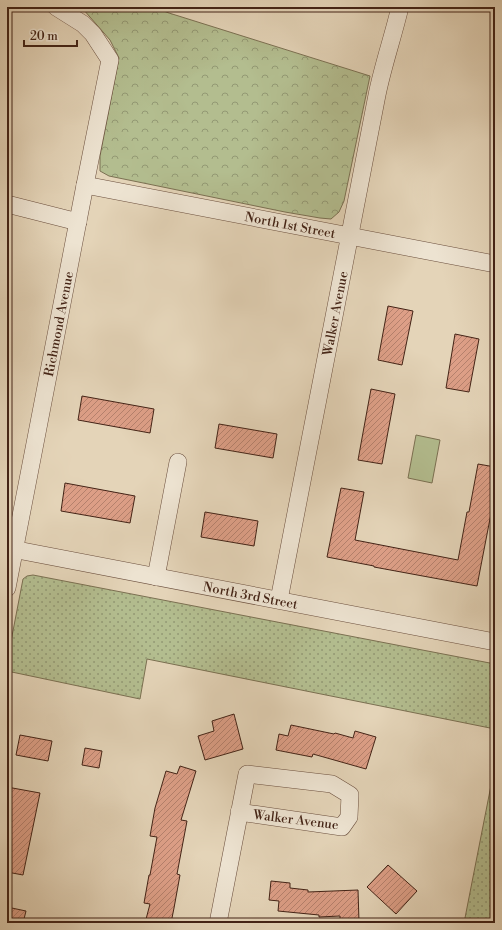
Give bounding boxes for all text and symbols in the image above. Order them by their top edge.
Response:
scale bar [24,22,77,48]
text: 20 m [30,29,58,44]
street label: North 1st Street [243,209,337,242]
street label: Walker Avenue [319,269,352,358]
street label: Richmond Avenue [41,270,77,378]
street label: North 3rd Street [202,579,299,613]
street label: Walker Avenue [251,807,340,833]

